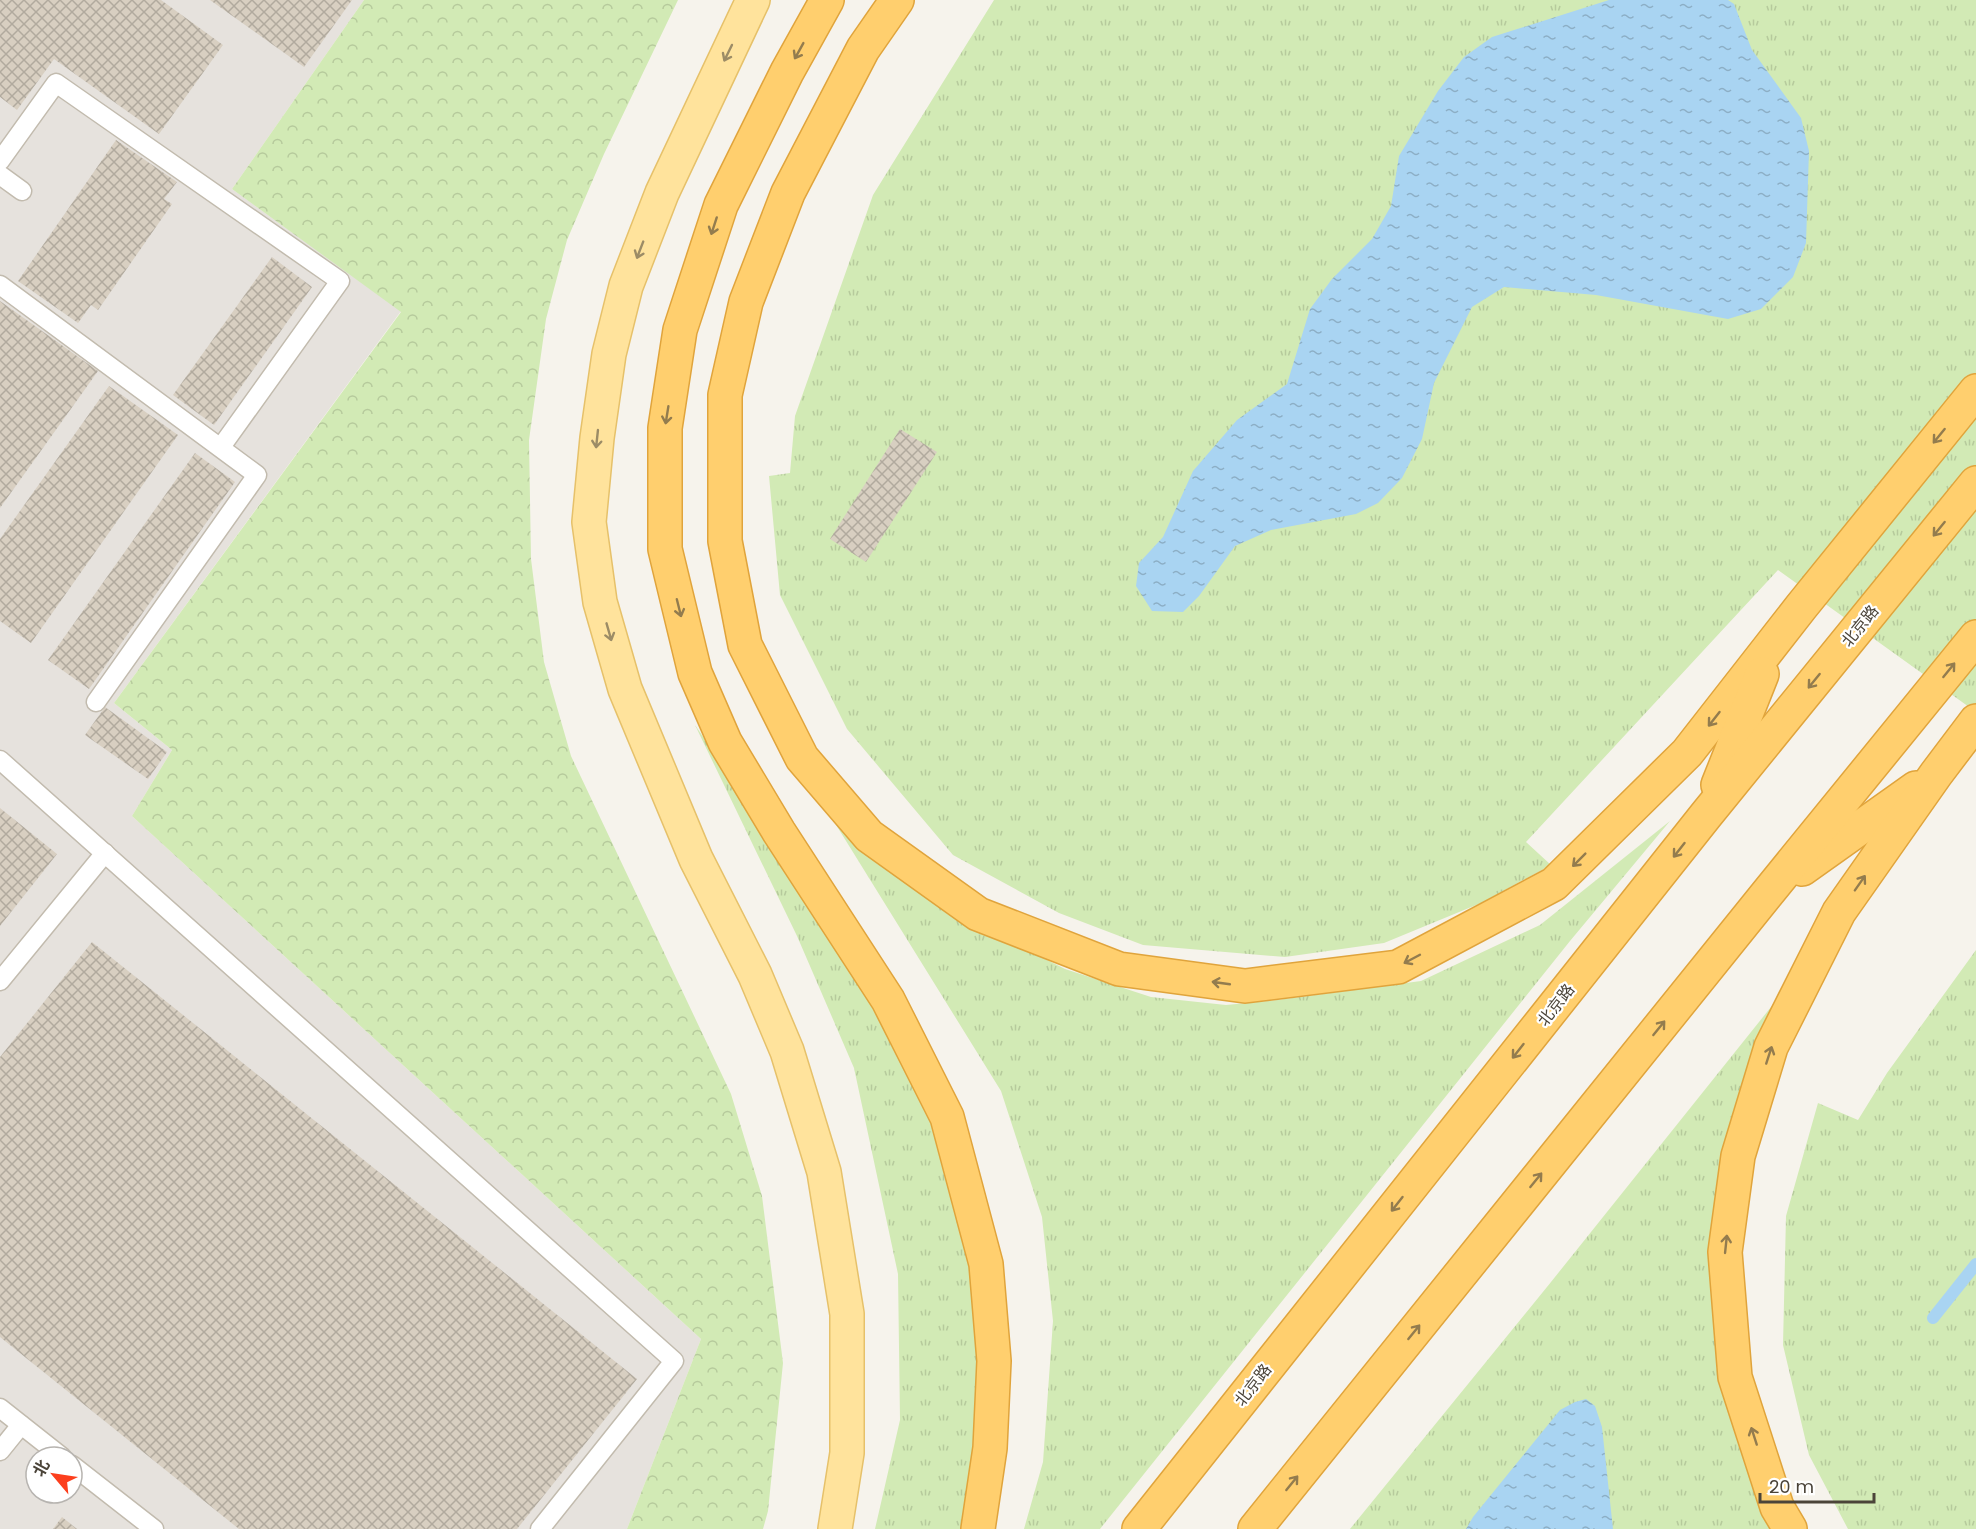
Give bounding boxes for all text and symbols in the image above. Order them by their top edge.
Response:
one-way arrow [793,42,805,59]
one-way arrow [721,43,733,61]
one-way arrow [708,216,719,235]
one-way arrow [634,240,645,259]
one-way arrow [661,405,672,424]
one-way arrow [1933,428,1946,444]
one-way arrow [591,429,602,449]
one-way arrow [1932,521,1946,536]
one-way arrow [674,598,686,617]
street label: 北京路 [1836,600,1884,652]
one-way arrow [604,622,615,641]
one-way arrow [1943,662,1956,678]
one-way arrow [1808,673,1821,689]
one-way arrow [1707,711,1720,727]
one-way arrow [1672,841,1685,857]
one-way arrow [1571,852,1586,867]
one-way arrow [1854,875,1866,891]
one-way arrow [1404,954,1422,965]
one-way arrow [1211,977,1231,988]
street label: 北京路 [1532,979,1580,1031]
one-way arrow [1652,1020,1665,1036]
one-way arrow [1512,1043,1525,1059]
one-way arrow [1764,1046,1775,1065]
one-way arrow [1530,1172,1543,1188]
one-way arrow [1390,1196,1404,1211]
one-way arrow [1721,1235,1732,1255]
one-way arrow [1407,1324,1420,1340]
street label: 北京路 [1229,1359,1277,1411]
one-way arrow [1748,1427,1759,1446]
north arrow [24,1445,84,1505]
text: 北 [27,1455,55,1481]
scale bar [1760,1466,1874,1504]
text: 20 m [1769,1474,1814,1499]
one-way arrow [1285,1476,1298,1492]

